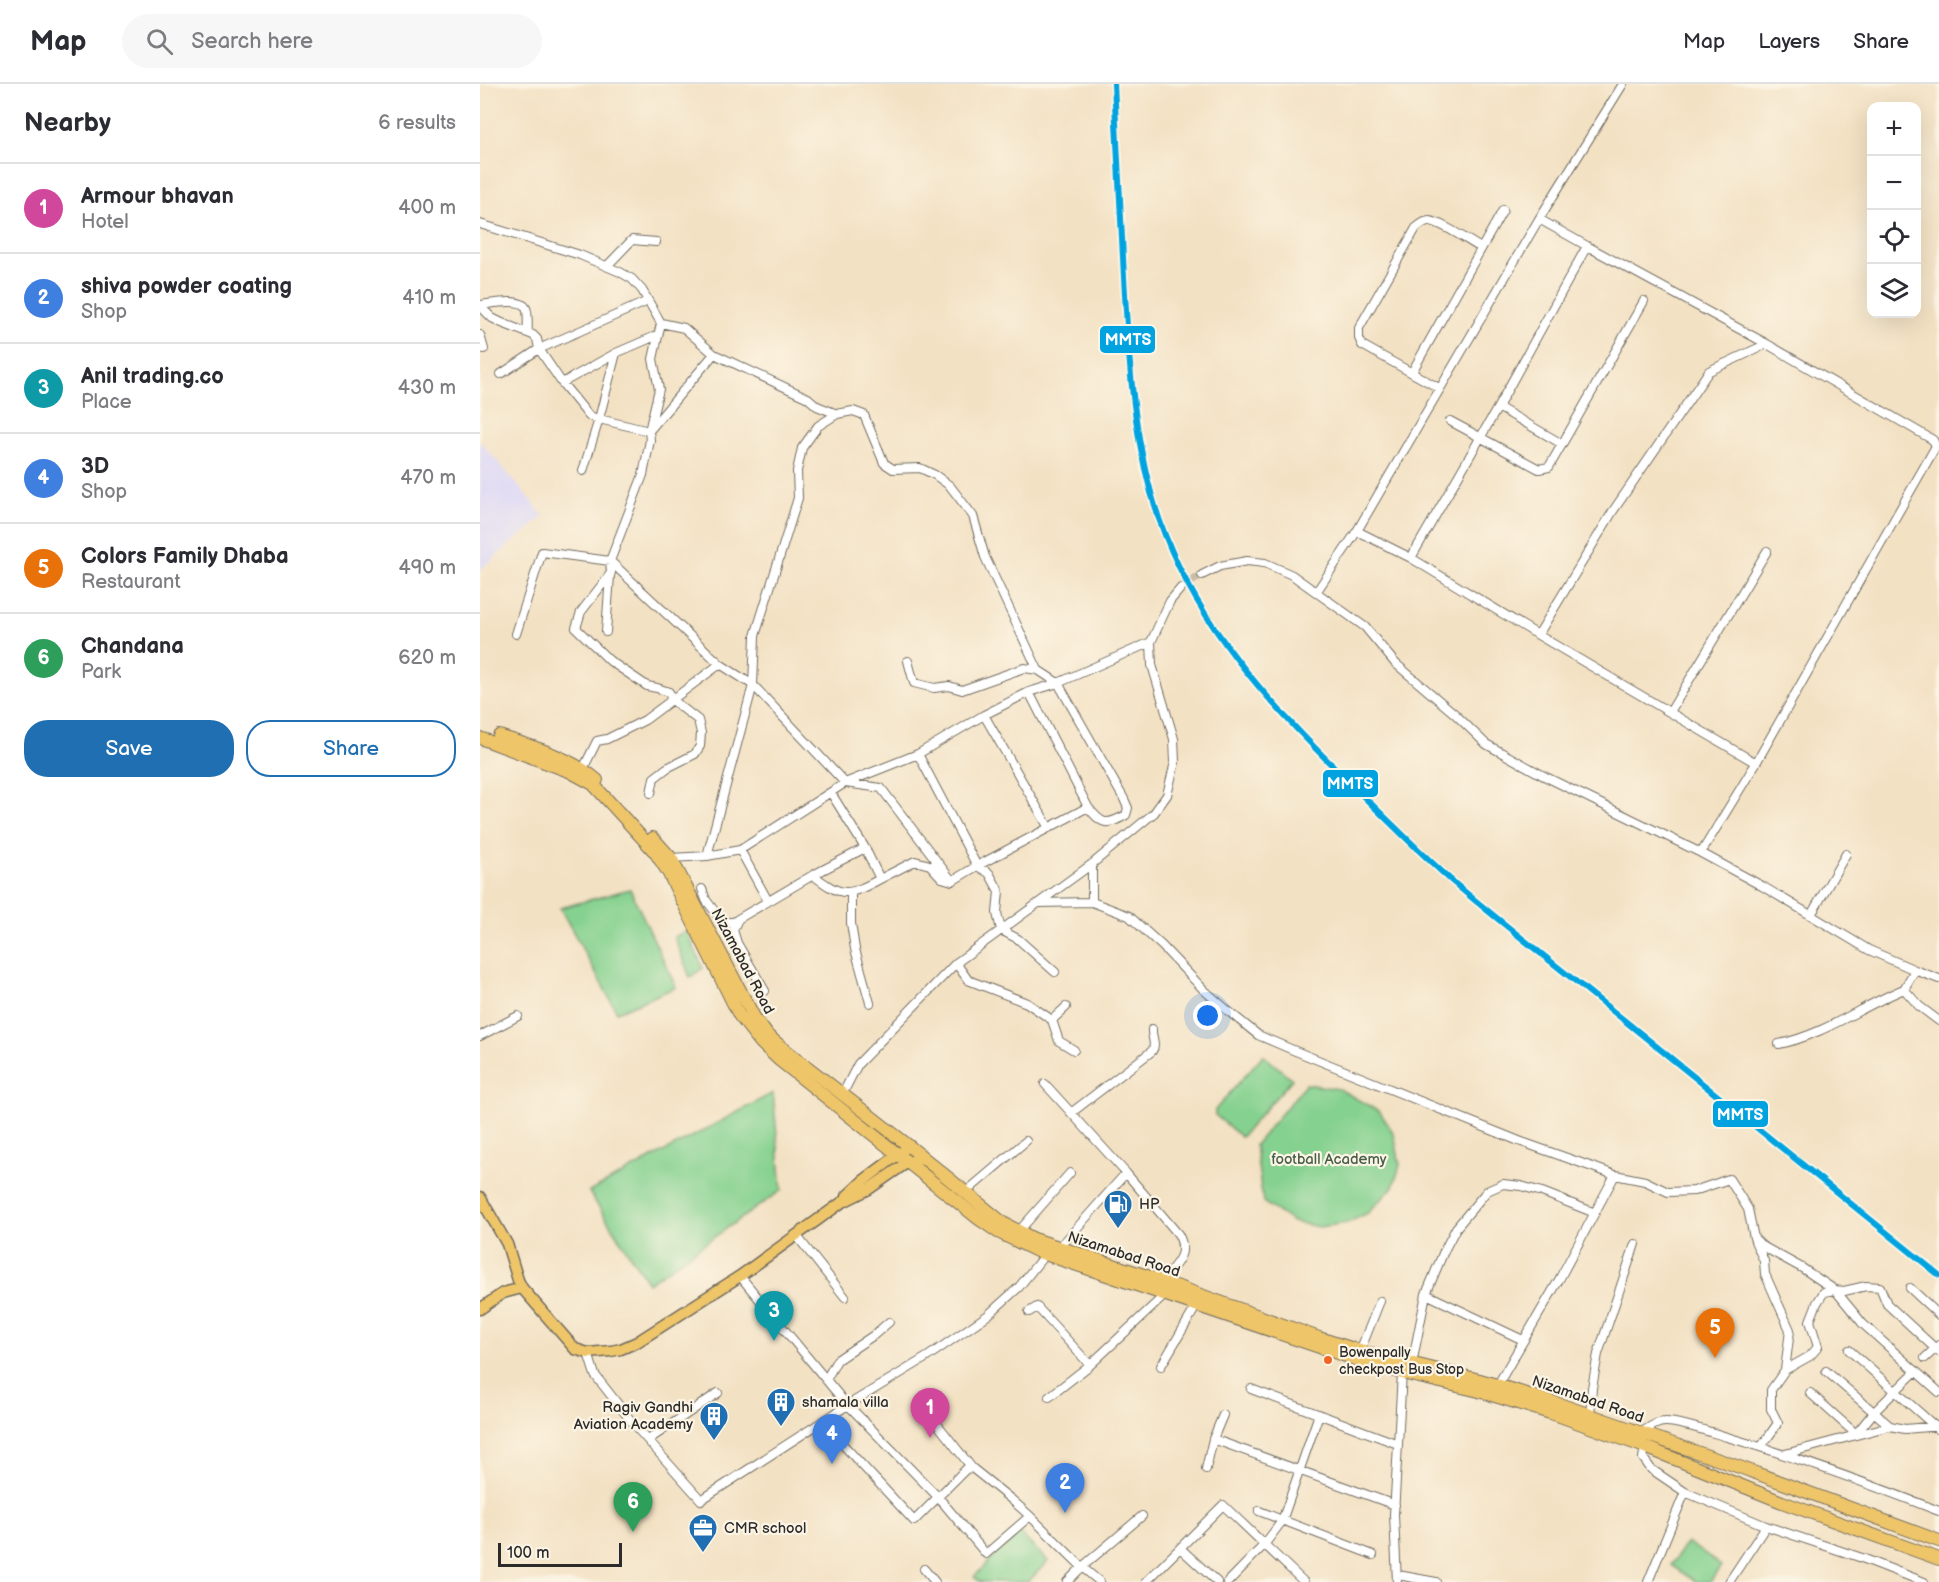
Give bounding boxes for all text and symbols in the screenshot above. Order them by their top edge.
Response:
search box [122,14,542,68]
text: Map [30,25,86,58]
icon: search [143,25,176,58]
text: Search here [191,28,313,55]
text: Map [1683,29,1725,54]
text: Layers [1758,29,1820,54]
text: Share [1853,29,1909,54]
map controls [1867,102,1921,318]
button: + [1867,102,1921,156]
text: Nearby [24,108,111,139]
text: 6 results [378,111,456,135]
button: − [1867,156,1921,210]
text: Armour bhavan [81,183,234,210]
text: 1 [39,196,48,220]
text: 400 m [398,196,456,220]
text: Hotel [81,210,129,234]
button: locate [1867,210,1921,264]
button: layers [1867,264,1921,318]
text: shiva powder coating [81,273,292,300]
text: 2 [38,286,49,310]
text: 410 m [402,286,456,310]
text: Shop [81,300,127,324]
line badge: MMTS [1099,325,1156,354]
text: MMTS [1105,331,1151,350]
text: Anil trading.co [81,363,224,390]
text: 3 [38,376,49,400]
text: 430 m [398,376,456,400]
text: Place [81,390,132,414]
text: 3D [81,453,109,480]
text: 4 [38,466,49,490]
text: 470 m [400,466,456,490]
text: Shop [81,480,127,504]
text: Colors Family Dhaba [81,543,289,570]
text: 5 [38,556,49,580]
text: 490 m [399,556,456,580]
text: Restaurant [81,570,181,594]
text: Chandana [81,633,184,660]
text: 6 [37,646,50,670]
text: 620 m [398,646,456,670]
text: Park [81,660,121,684]
button: Save [24,720,234,777]
button: Share [246,720,456,777]
line badge: MMTS [1322,769,1379,798]
text: MMTS [1327,775,1373,794]
street label: Nizamabad Road [707,905,778,1017]
your location [1193,1001,1222,1030]
line badge: MMTS [1712,1100,1769,1128]
text: MMTS [1717,1106,1763,1125]
park label: football Academy [1271,1150,1387,1169]
fuel station icon: HP [1102,1188,1134,1230]
place label: HP [1139,1195,1160,1214]
street label: Nizamabad Road [1065,1227,1182,1282]
pin: 3 [754,1292,794,1341]
pin: 5 [1696,1308,1734,1358]
place label: Bowenpally checkpost Bus Stop [1339,1344,1464,1378]
marker: Bowenpally checkpost Bus Stop [1322,1354,1334,1366]
street label: Nizamabad Road [1529,1371,1646,1428]
building icon: shamala villa [765,1386,797,1428]
pin: 1 [910,1388,950,1438]
place label: shamala villa [802,1393,889,1412]
place label: Ragiv Gandhi Aviation Academy [574,1398,693,1434]
building icon: Ragiv Gandhi Aviation Academy [698,1400,730,1442]
pin: 4 [812,1414,852,1464]
pin: 2 [1046,1464,1084,1513]
pin: 6 [614,1482,652,1532]
office icon: CMR school [687,1512,719,1554]
place label: CMR school [724,1519,806,1538]
scale bar [498,1540,622,1568]
text: 100 m [507,1544,550,1563]

